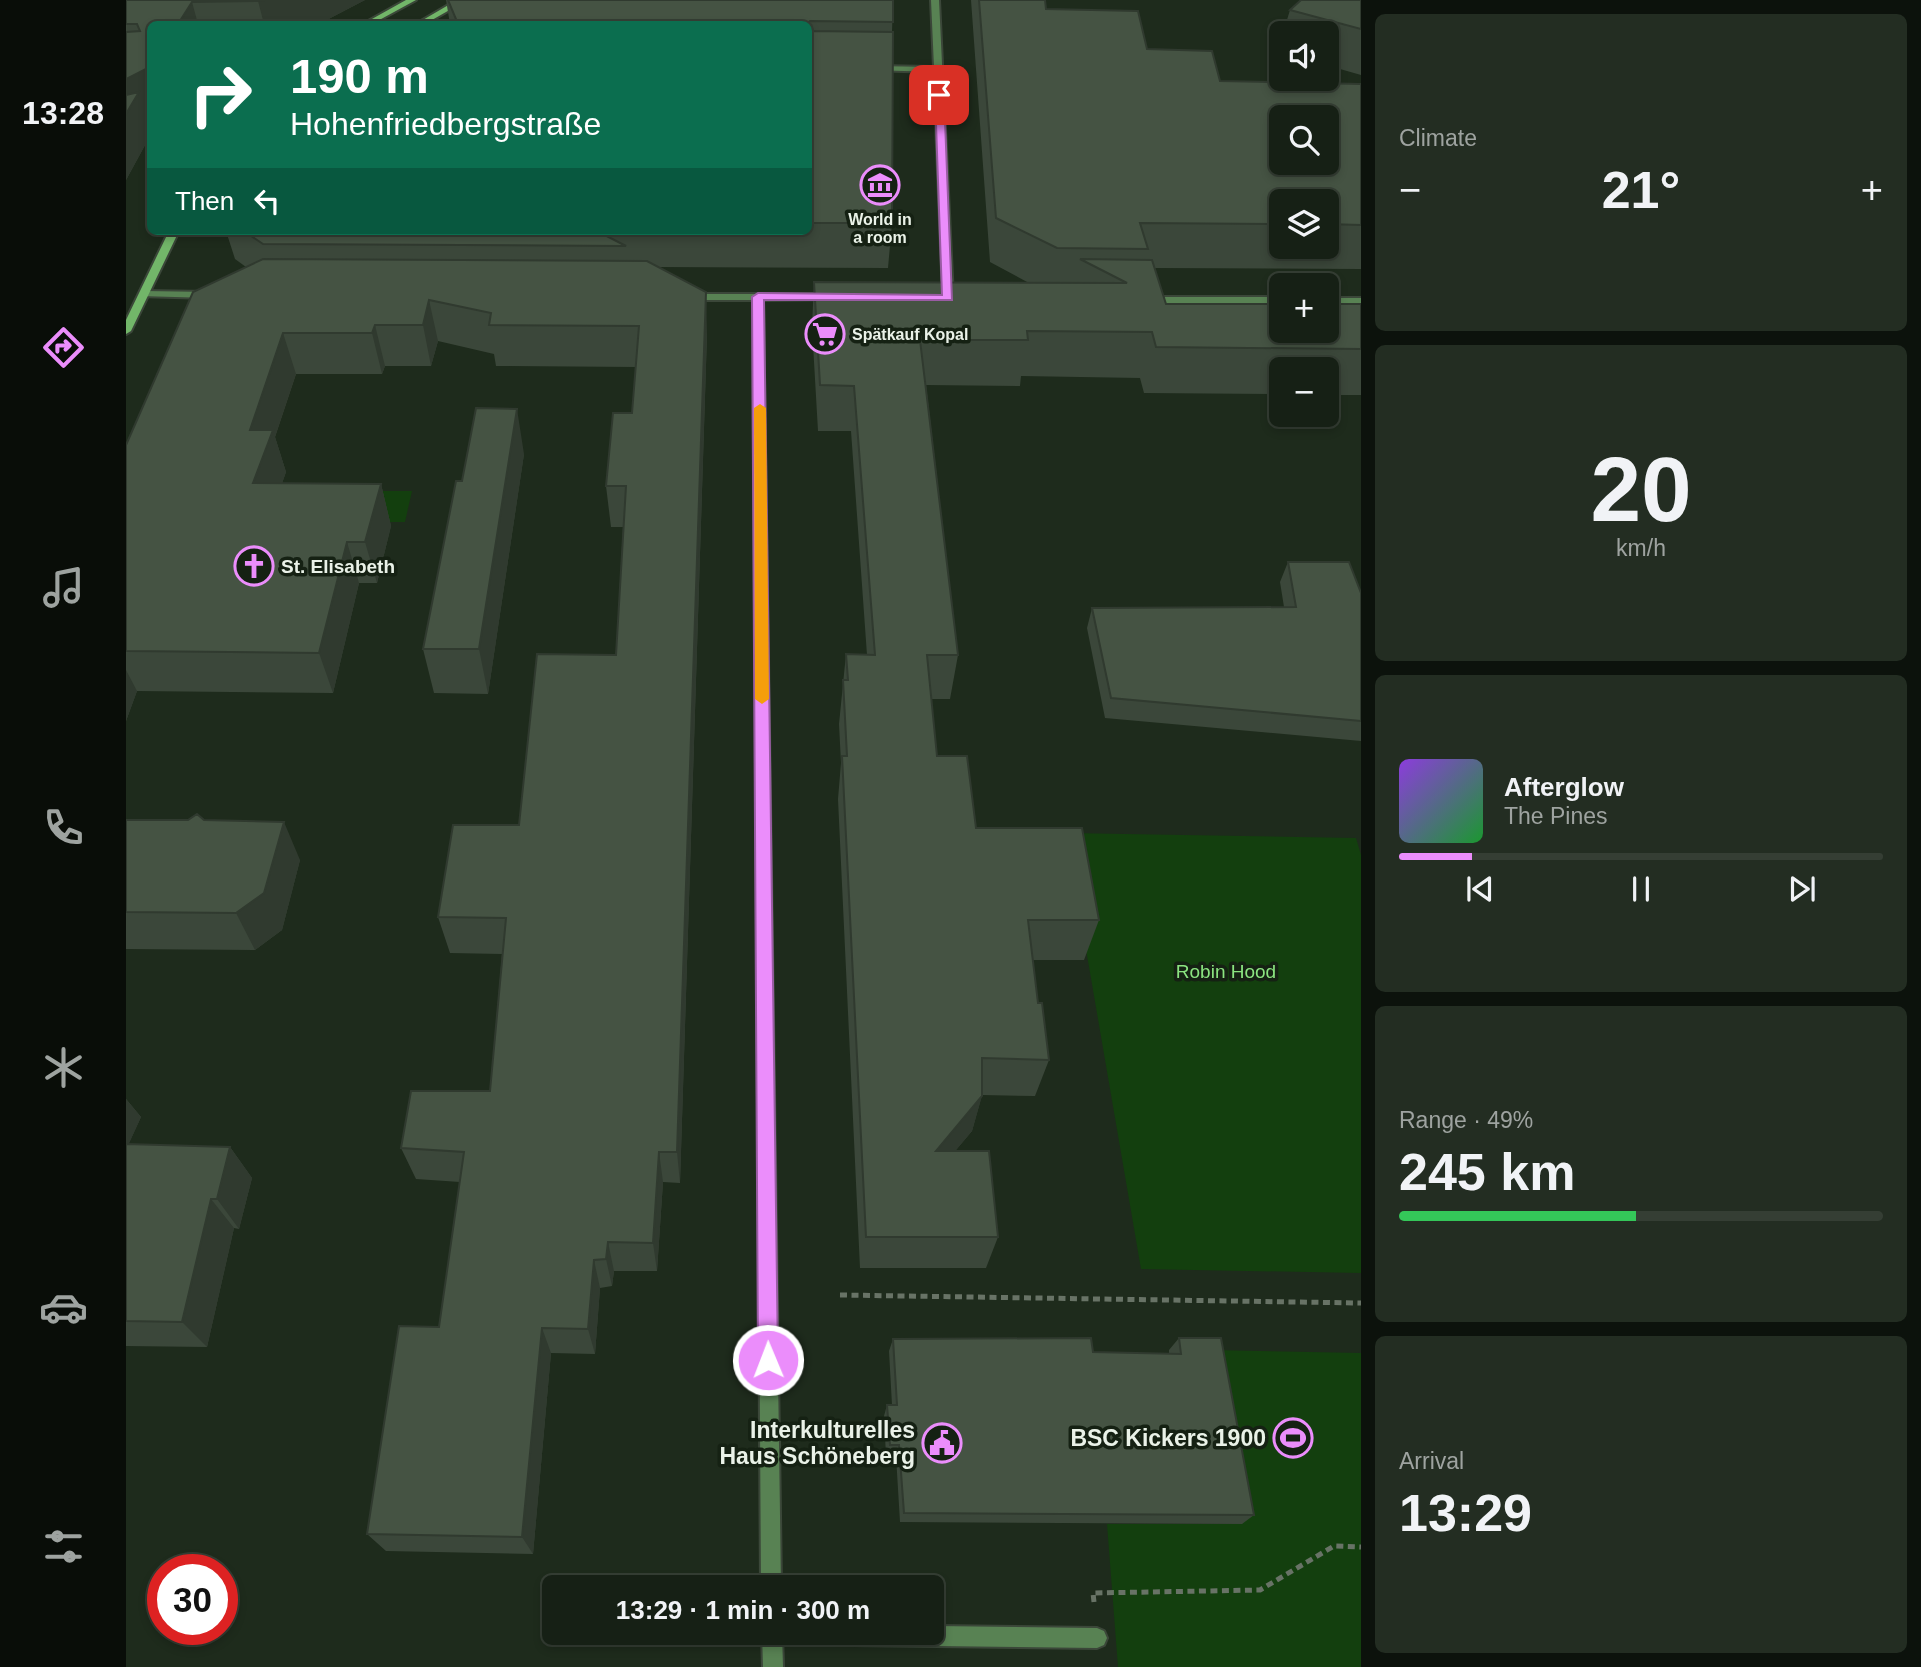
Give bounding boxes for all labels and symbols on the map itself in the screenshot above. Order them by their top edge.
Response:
pin [909,65,969,125]
museum icon: World in a room [859,164,901,206]
place label: World in a room [848,211,912,246]
supermarket icon: Spätkauf Kopal [804,313,846,355]
place label: Spätkauf Kopal [852,326,968,343]
church icon: St. Elisabeth [233,545,275,587]
place label: St. Elisabeth [281,556,395,577]
park label: Robin Hood [1176,961,1276,982]
position arrow [731,1323,805,1397]
place label: Interkulturelles Haus Schöneberg [719,1417,915,1469]
sports icon: BSC Kickers 1900 [1272,1417,1314,1459]
public building icon: Interkulturelles Haus Schöneberg [921,1422,963,1464]
place label: BSC Kickers 1900 [1070,1425,1266,1451]
speed limit sign: 30 [147,1554,238,1645]

